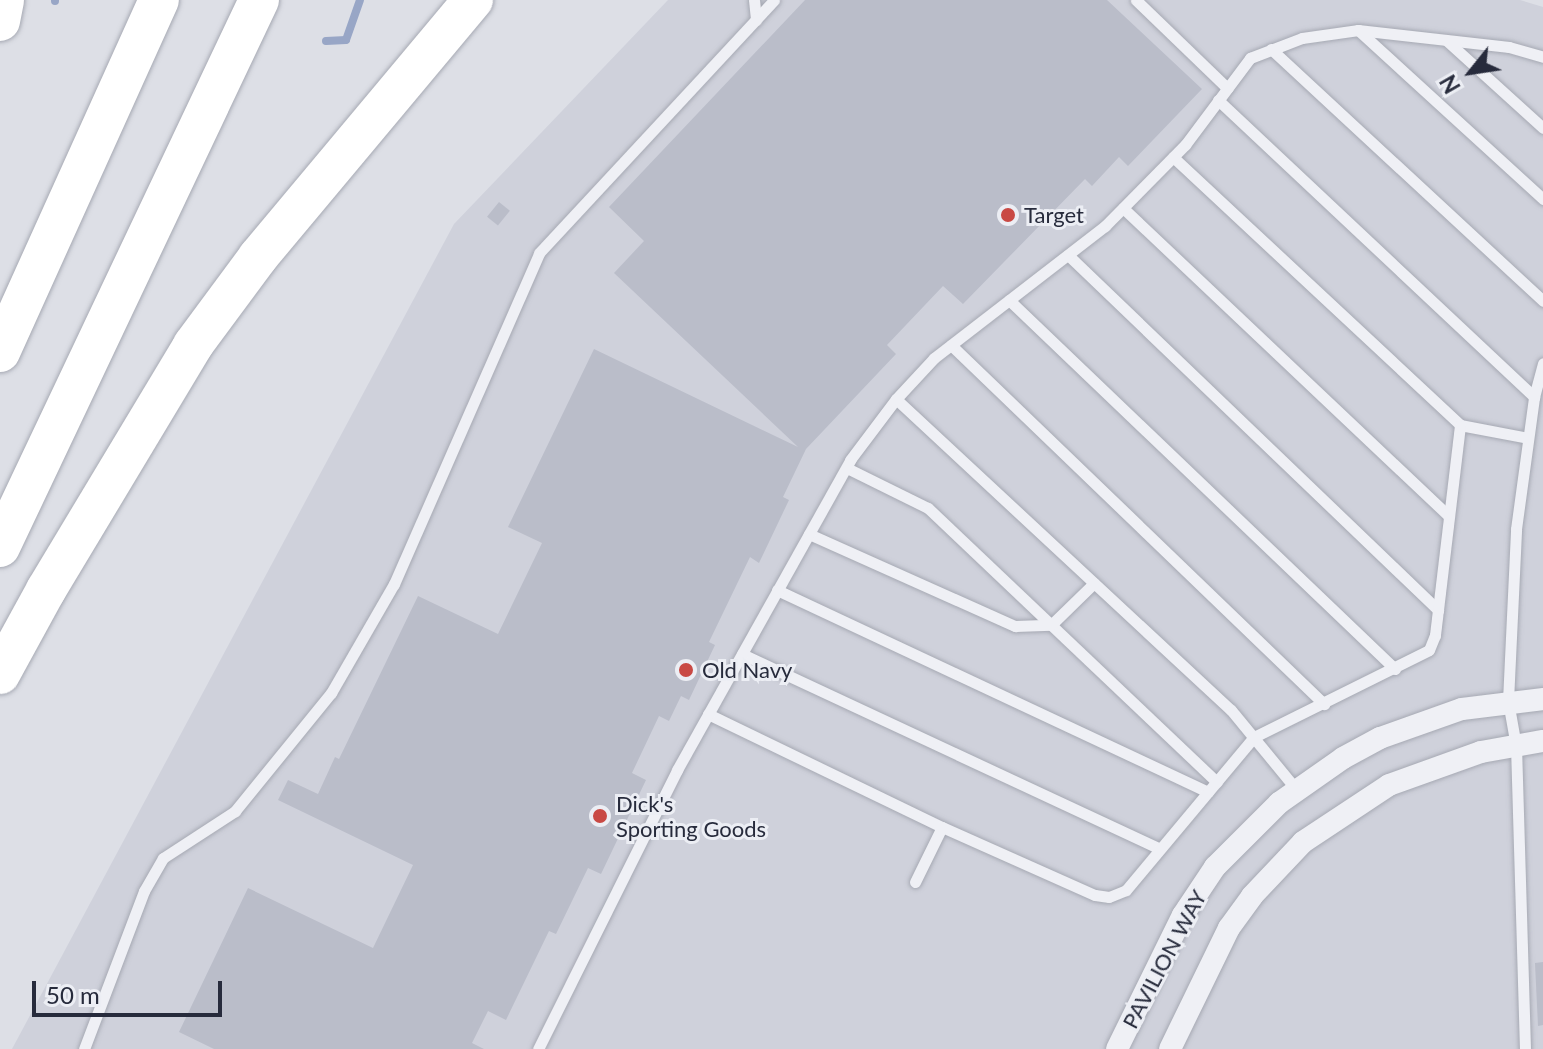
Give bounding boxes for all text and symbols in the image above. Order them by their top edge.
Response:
north arrow [1431,32,1511,112]
text: N [1434,70,1466,98]
place label: Target [1024,202,1084,228]
marker: Target [999,206,1017,224]
place label: Old Navy [702,657,792,683]
marker: Old Navy [677,661,695,679]
place label: Dick's Sporting Goods [616,790,766,842]
marker: Dick's Sporting Goods [591,807,609,825]
street label: PAVILION WAY [1116,885,1212,1033]
scale bar [36,965,226,1015]
text: 50 m [46,980,100,1009]

